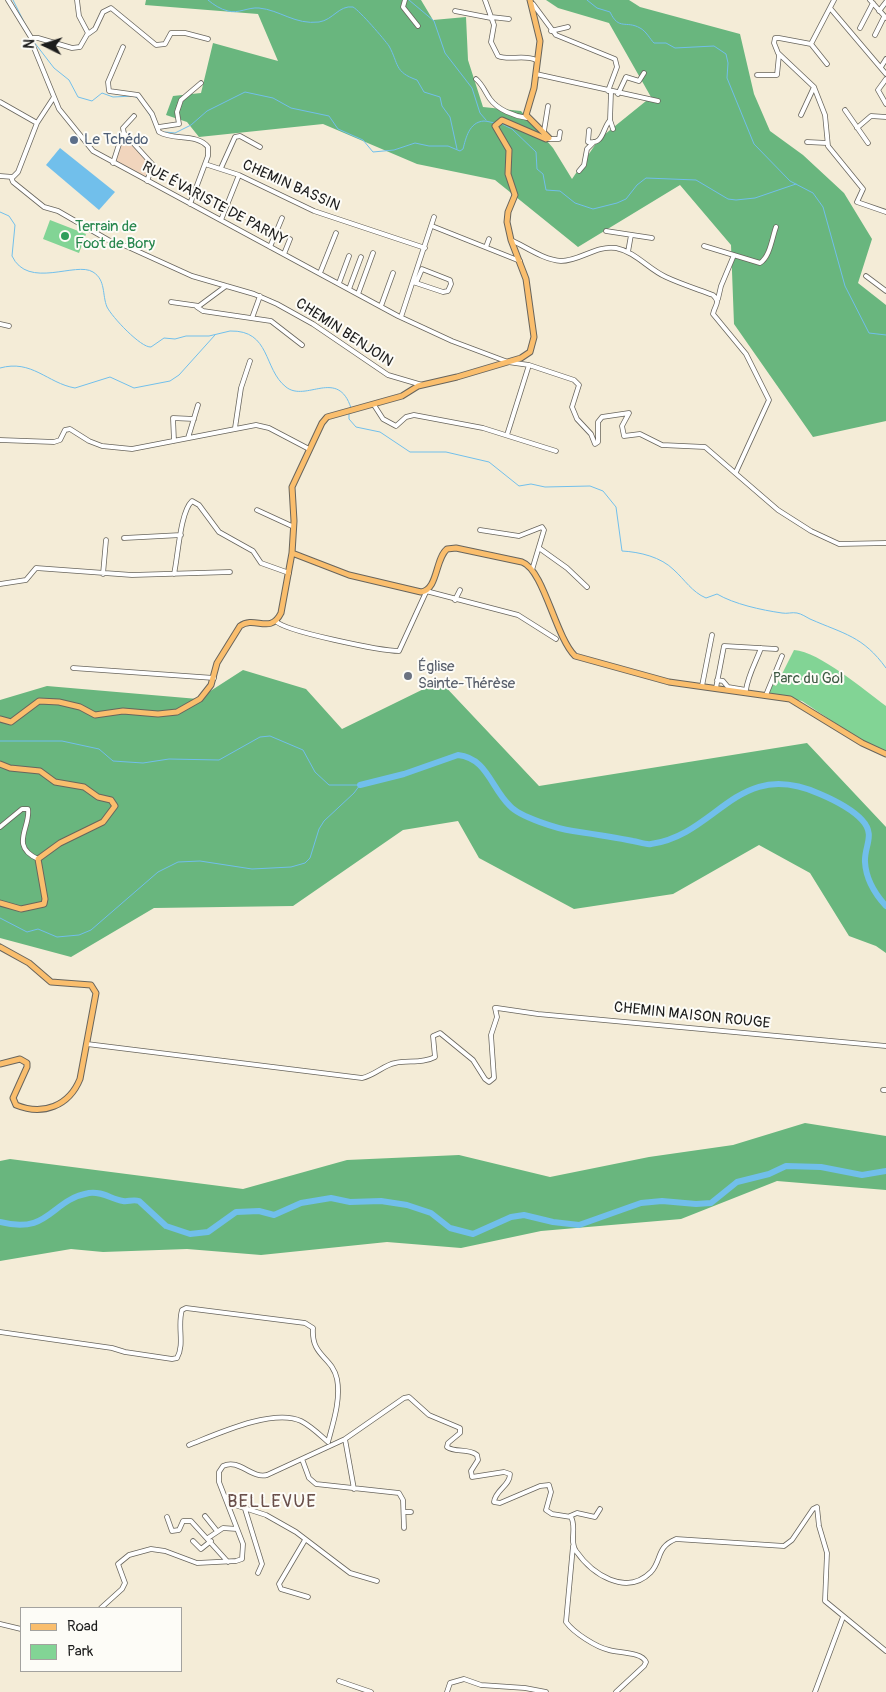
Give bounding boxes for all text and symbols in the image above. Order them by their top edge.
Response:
north arrow [20,20,70,70]
text: N [21,39,38,49]
place label: Le Tchédo [84,131,148,149]
marker: Le Tchédo [68,134,80,146]
street label: CHEMIN BASSIN [239,156,343,216]
street label: RUE ÉVARISTE DE PARNY [139,158,289,250]
place label: Terrain de Foot de Bory [75,218,155,253]
marker: Terrain de Foot de Bory [59,230,71,242]
street label: CHEMIN BENJOIN [292,295,396,371]
place label: Église Sainte-Thérèse [418,658,515,693]
marker: Église Sainte-Thérèse [402,670,414,682]
park label: Parc du Gol [773,670,843,688]
street label: CHEMIN MAISON ROUGE [613,999,771,1033]
district label: BELLEVUE [226,1491,318,1513]
legend [20,1607,182,1672]
text: Road [67,1617,98,1636]
text: Park [67,1642,93,1661]

